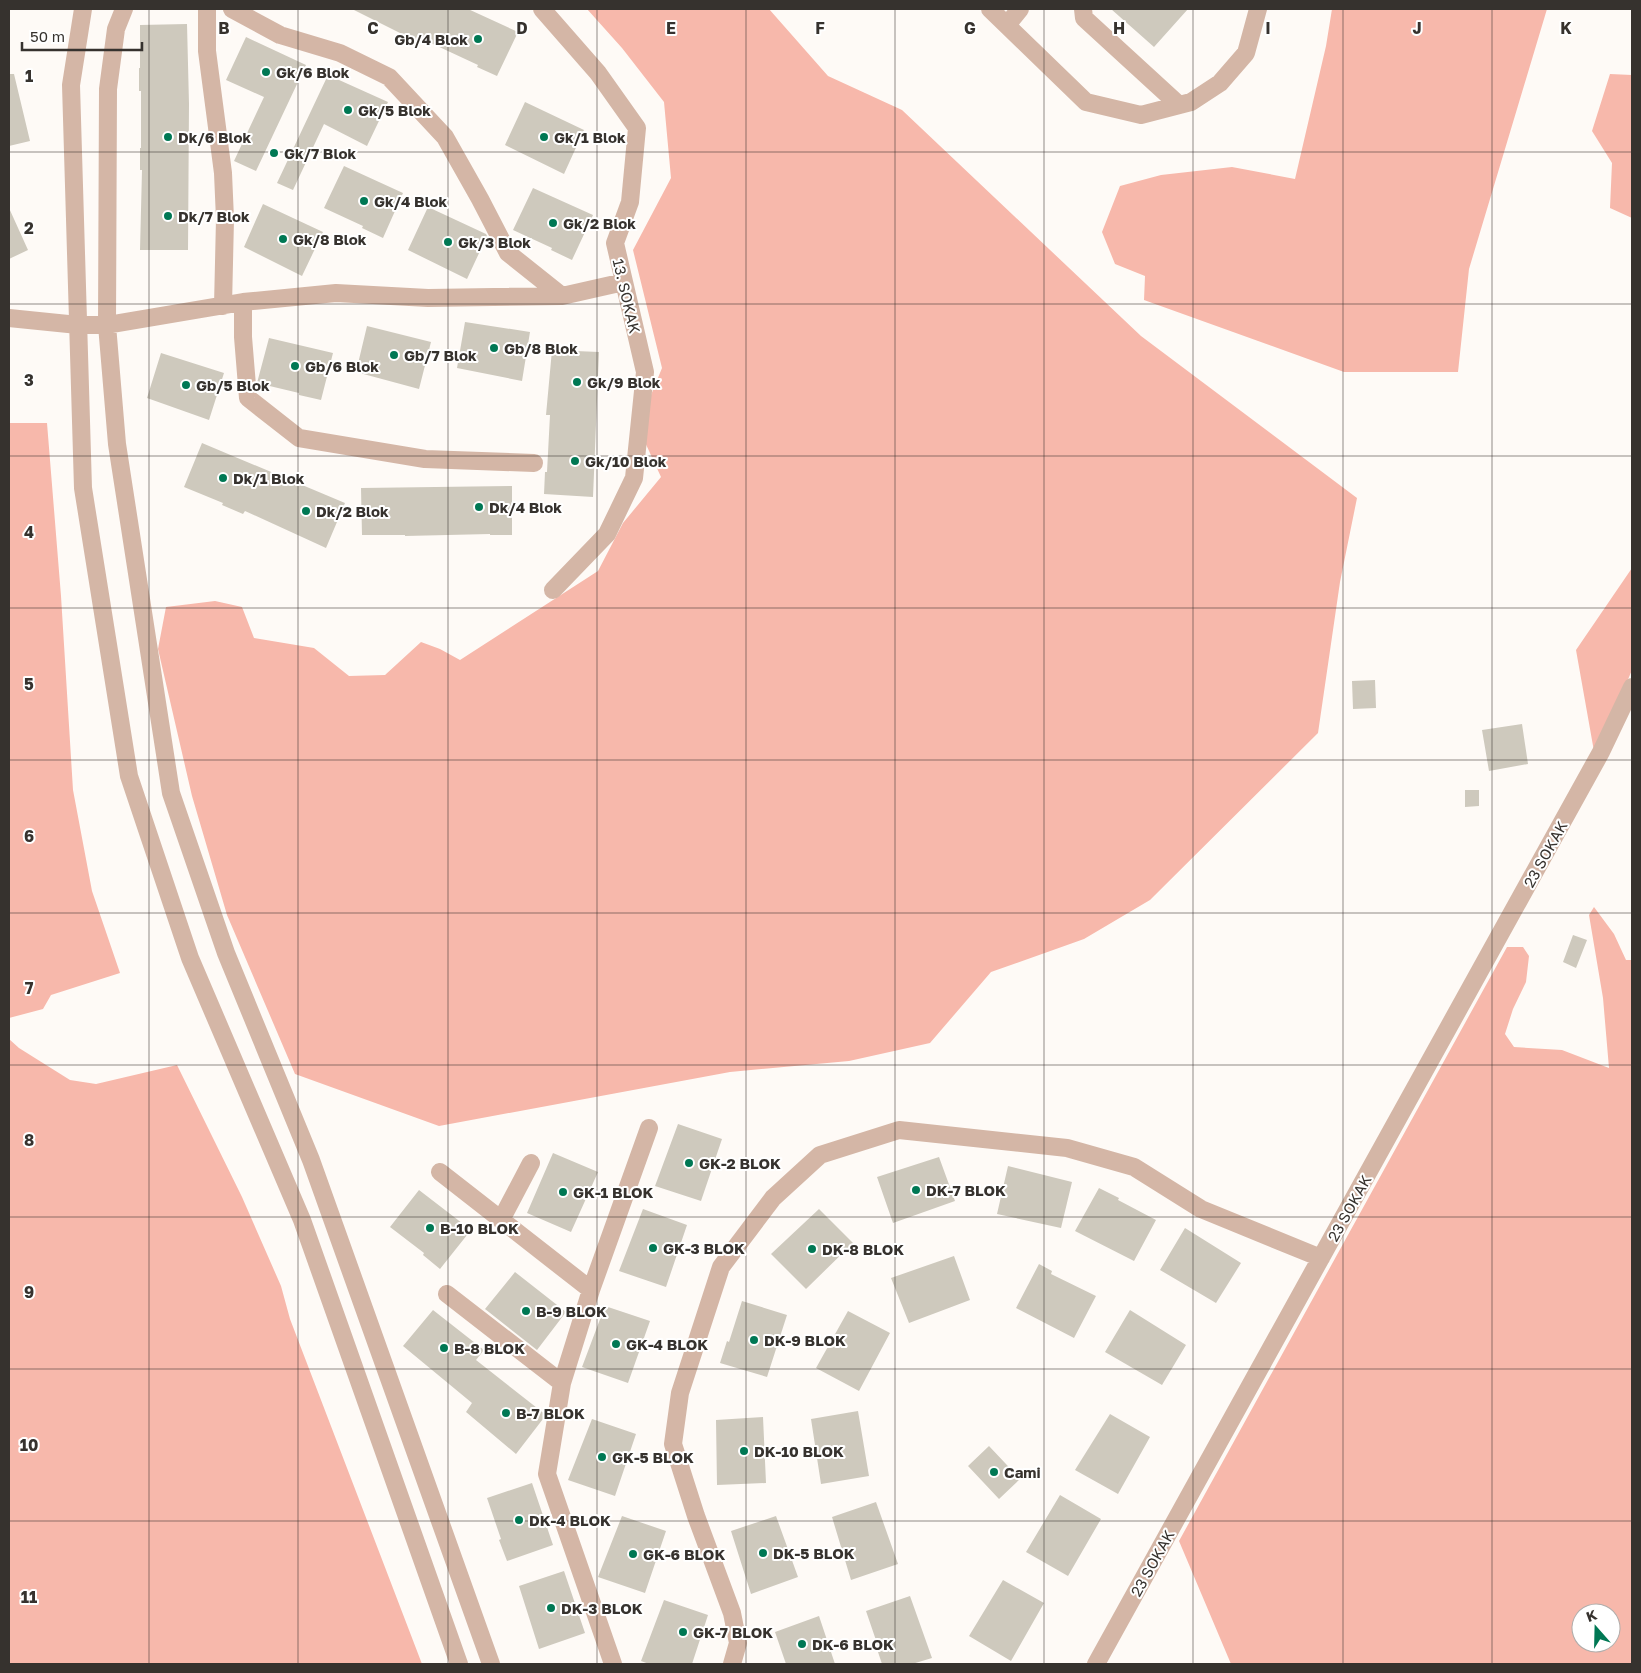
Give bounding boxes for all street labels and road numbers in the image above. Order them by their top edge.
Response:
street label: 13. SOKAK [610,257,644,335]
street label: 23 SOKAK [1519,818,1571,890]
street label: 23 SOKAK [1323,1172,1375,1244]
street label: 23 SOKAK [1126,1527,1178,1599]

